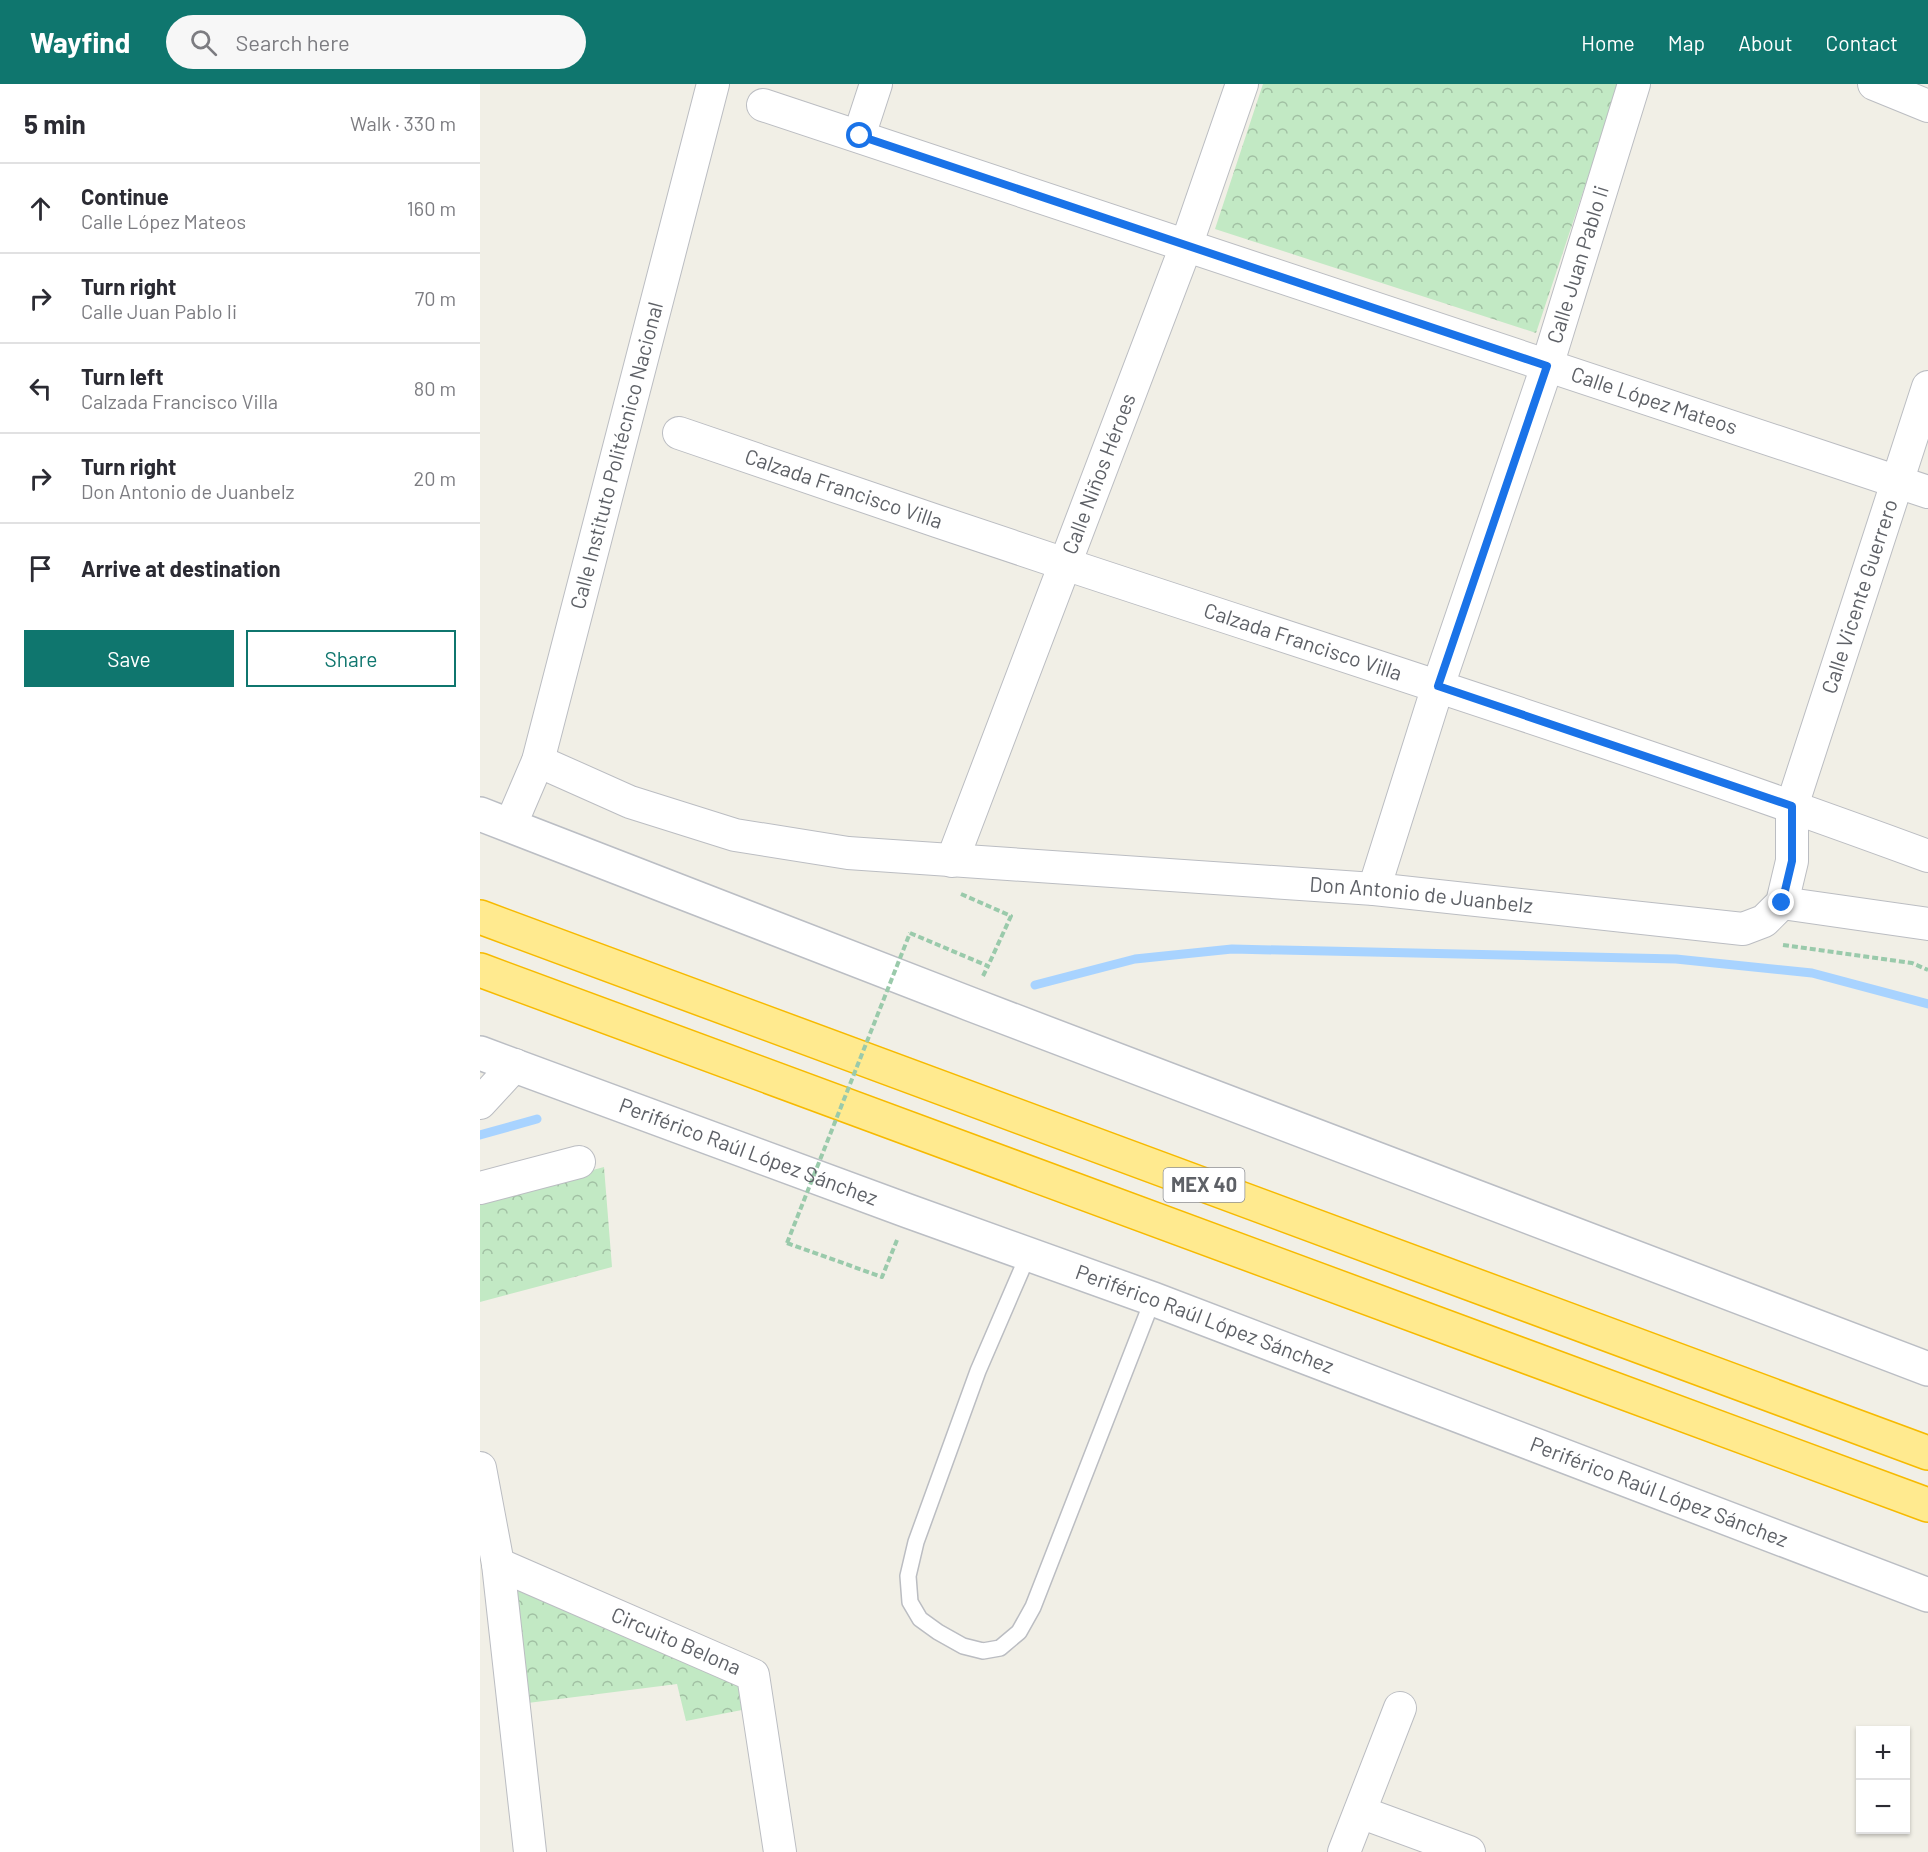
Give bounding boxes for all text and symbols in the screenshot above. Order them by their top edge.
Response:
search box [166,15,586,69]
text: Wayfind [30,25,130,59]
icon: search [187,26,220,59]
text: Search here [235,29,350,55]
text: Home [1581,30,1635,55]
text: Map [1668,30,1705,55]
text: About [1738,30,1793,55]
text: Contact [1826,30,1898,55]
text: 5 min [24,108,86,139]
text: Walk · 330 m [350,111,456,135]
route start [846,122,872,148]
street label: Calle Juan Pablo Ii [1541,182,1613,346]
text: Continue [81,183,169,209]
icon: ahead [24,192,57,225]
text: 160 m [407,196,456,220]
text: Calle López Mateos [81,209,246,233]
text: Turn right [81,273,176,299]
icon: right [24,282,57,315]
text: 70 m [415,286,456,310]
text: Calle Juan Pablo Ii [81,299,237,323]
street label: Calle Instituto Politécnico Nacional [564,299,667,611]
street label: Calle López Mateos [1568,360,1741,439]
text: Turn left [81,363,164,389]
icon: left [24,372,57,405]
text: 80 m [414,376,456,400]
text: Calzada Francisco Villa [81,389,278,413]
street label: Calle Niños Héroes [1056,390,1140,557]
street label: Calzada Francisco Villa [742,443,946,533]
text: Turn right [81,453,176,479]
icon: right [24,462,57,495]
text: 20 m [413,466,456,490]
text: Don Antonio de Juanbelz [81,479,294,503]
street label: Calle Vicente Guerrero [1815,496,1902,696]
icon: arrive [24,552,57,585]
text: Arrive at destination [81,555,280,581]
street label: Calzada Francisco Villa [1201,597,1406,685]
button: Save [24,630,234,687]
button: Share [246,630,456,687]
street label: Don Antonio de Juanbelz [1309,871,1534,917]
route end [1768,889,1794,915]
street label: Periférico Raúl López Sánchez [616,1092,882,1210]
road number: MEX 40 [1164,1168,1244,1202]
street label: Periférico Raúl López Sánchez [1073,1258,1338,1378]
street label: Periférico Raúl López Sánchez [1527,1430,1792,1551]
street label: Circuito Belona [608,1601,745,1679]
map controls [1856,1726,1910,1834]
button: + [1856,1726,1910,1780]
button: − [1856,1780,1910,1834]

